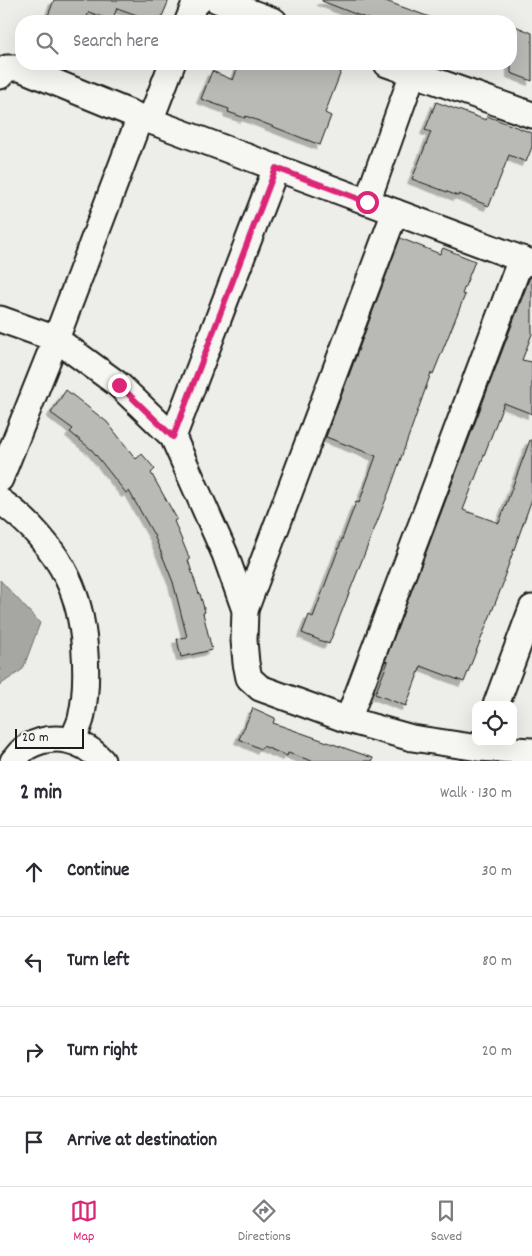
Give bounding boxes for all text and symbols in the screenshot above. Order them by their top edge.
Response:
search box [15,15,517,70]
icon: search [33,29,61,57]
text: Search here [73,29,159,56]
route start [356,191,379,214]
route end [108,374,131,397]
map controls [472,701,517,746]
button: locate [472,701,517,746]
scale bar [15,726,84,749]
text: 20 m [22,728,49,748]
text: 2 min [20,779,62,809]
text: Walk · 130 m [440,782,512,805]
icon: ahead [20,858,48,886]
text: Continue [67,858,129,885]
text: 30 m [482,860,512,883]
icon: left [20,948,48,976]
text: Turn left [67,948,130,975]
text: 80 m [482,950,512,973]
icon: right [20,1038,48,1066]
text: Turn right [67,1038,138,1065]
text: 20 m [482,1040,512,1063]
icon: arrive [20,1128,48,1156]
text: Arrive at destination [67,1128,217,1155]
tab: Map [70,1197,98,1247]
tab: Directions [238,1197,291,1247]
tab: Saved [431,1197,462,1247]

